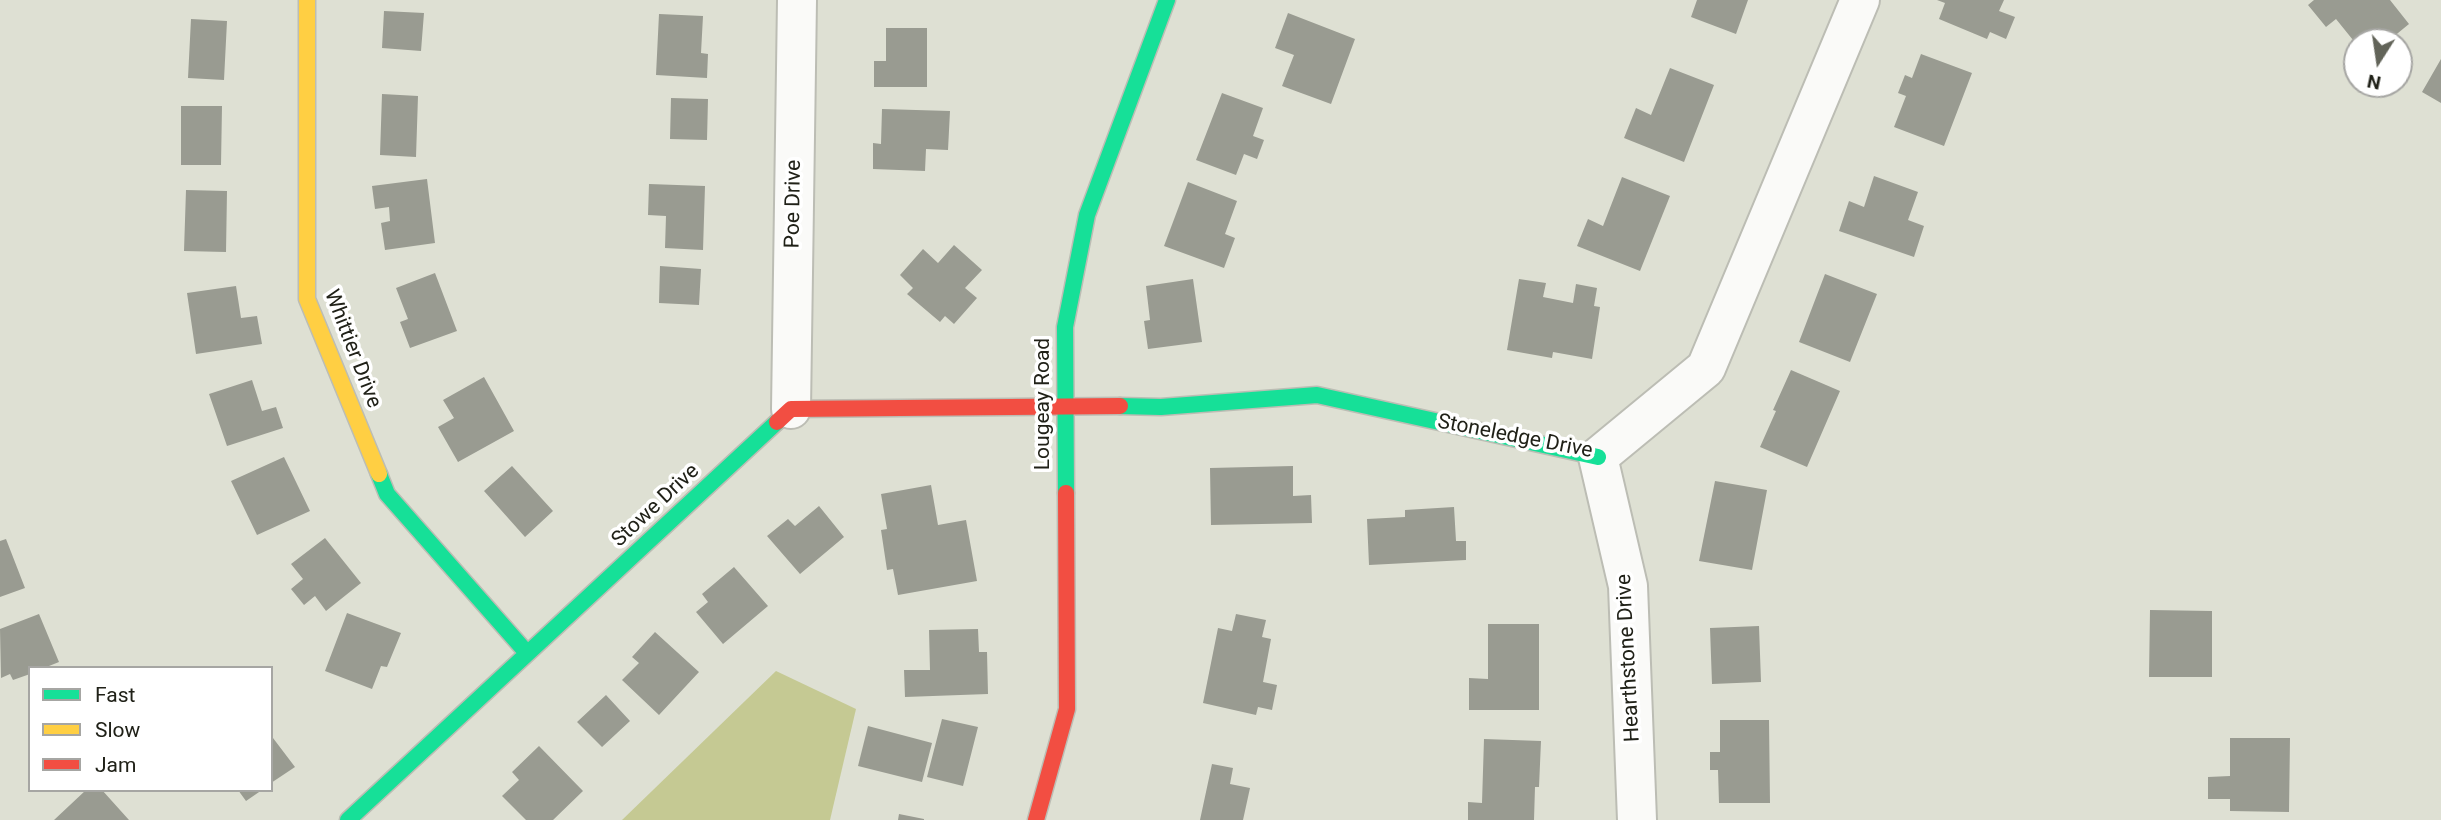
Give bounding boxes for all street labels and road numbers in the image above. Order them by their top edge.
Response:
street label: Poe Drive [781,159,807,249]
street label: Whittier Drive [318,286,386,412]
street label: Lougeay Road [1031,338,1057,470]
street label: Stoneledge Drive [1435,410,1595,464]
street label: Stowe Drive [607,459,705,553]
street label: Hearthstone Drive [1612,573,1646,743]

